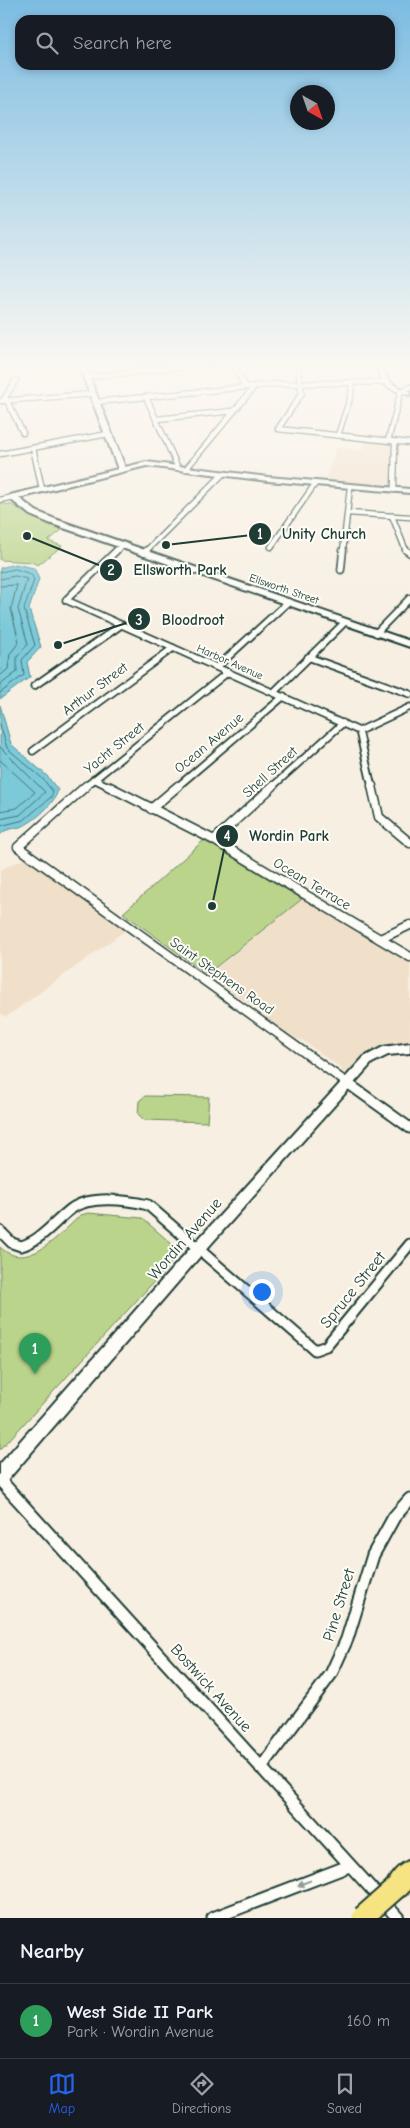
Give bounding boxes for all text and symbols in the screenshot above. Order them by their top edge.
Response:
search box [15,15,395,70]
icon: search [33,29,61,57]
text: Search here [73,32,172,54]
north arrow [290,85,335,130]
callout: Unity Church [247,519,376,549]
text: 1 [257,525,263,543]
text: Unity Church [282,525,366,543]
callout: Ellsworth Park [98,555,236,585]
text: 2 [107,561,115,579]
text: Ellsworth Park [134,561,227,579]
street label: Ellsworth Street [247,571,321,607]
callout: Bloodroot [126,604,234,634]
text: 3 [135,611,143,629]
text: Bloodroot [162,611,225,629]
street label: Harbor Avenue [195,642,266,683]
street label: Arthur Street [59,658,132,719]
street label: Ocean Avenue [171,709,247,777]
street label: Yacht Street [80,718,148,777]
street label: Shell Street [239,742,302,801]
callout: Wordin Park [214,821,339,851]
text: 4 [223,827,231,845]
text: Wordin Park [249,827,330,845]
street label: Ocean Terrace [270,854,354,914]
street label: Saint Stephens Road [167,934,277,1018]
street label: Wordin Avenue [145,1194,225,1284]
street label: Spruce Street [317,1248,390,1332]
your location [249,1279,275,1305]
pin: 1 [19,1333,51,1374]
street label: Pine Street [319,1566,359,1643]
street label: Bostwick Avenue [167,1640,255,1736]
one-way arrow [297,1880,311,1888]
text: Nearby [20,1939,84,1963]
text: West Side II Park [67,2001,213,2023]
text: 1 [33,2012,39,2030]
text: 160 m [347,2012,390,2030]
text: Park · Wordin Avenue [67,2023,214,2041]
tab: Map [48,2070,76,2117]
tab: Directions [172,2070,231,2117]
tab: Saved [327,2070,362,2117]

